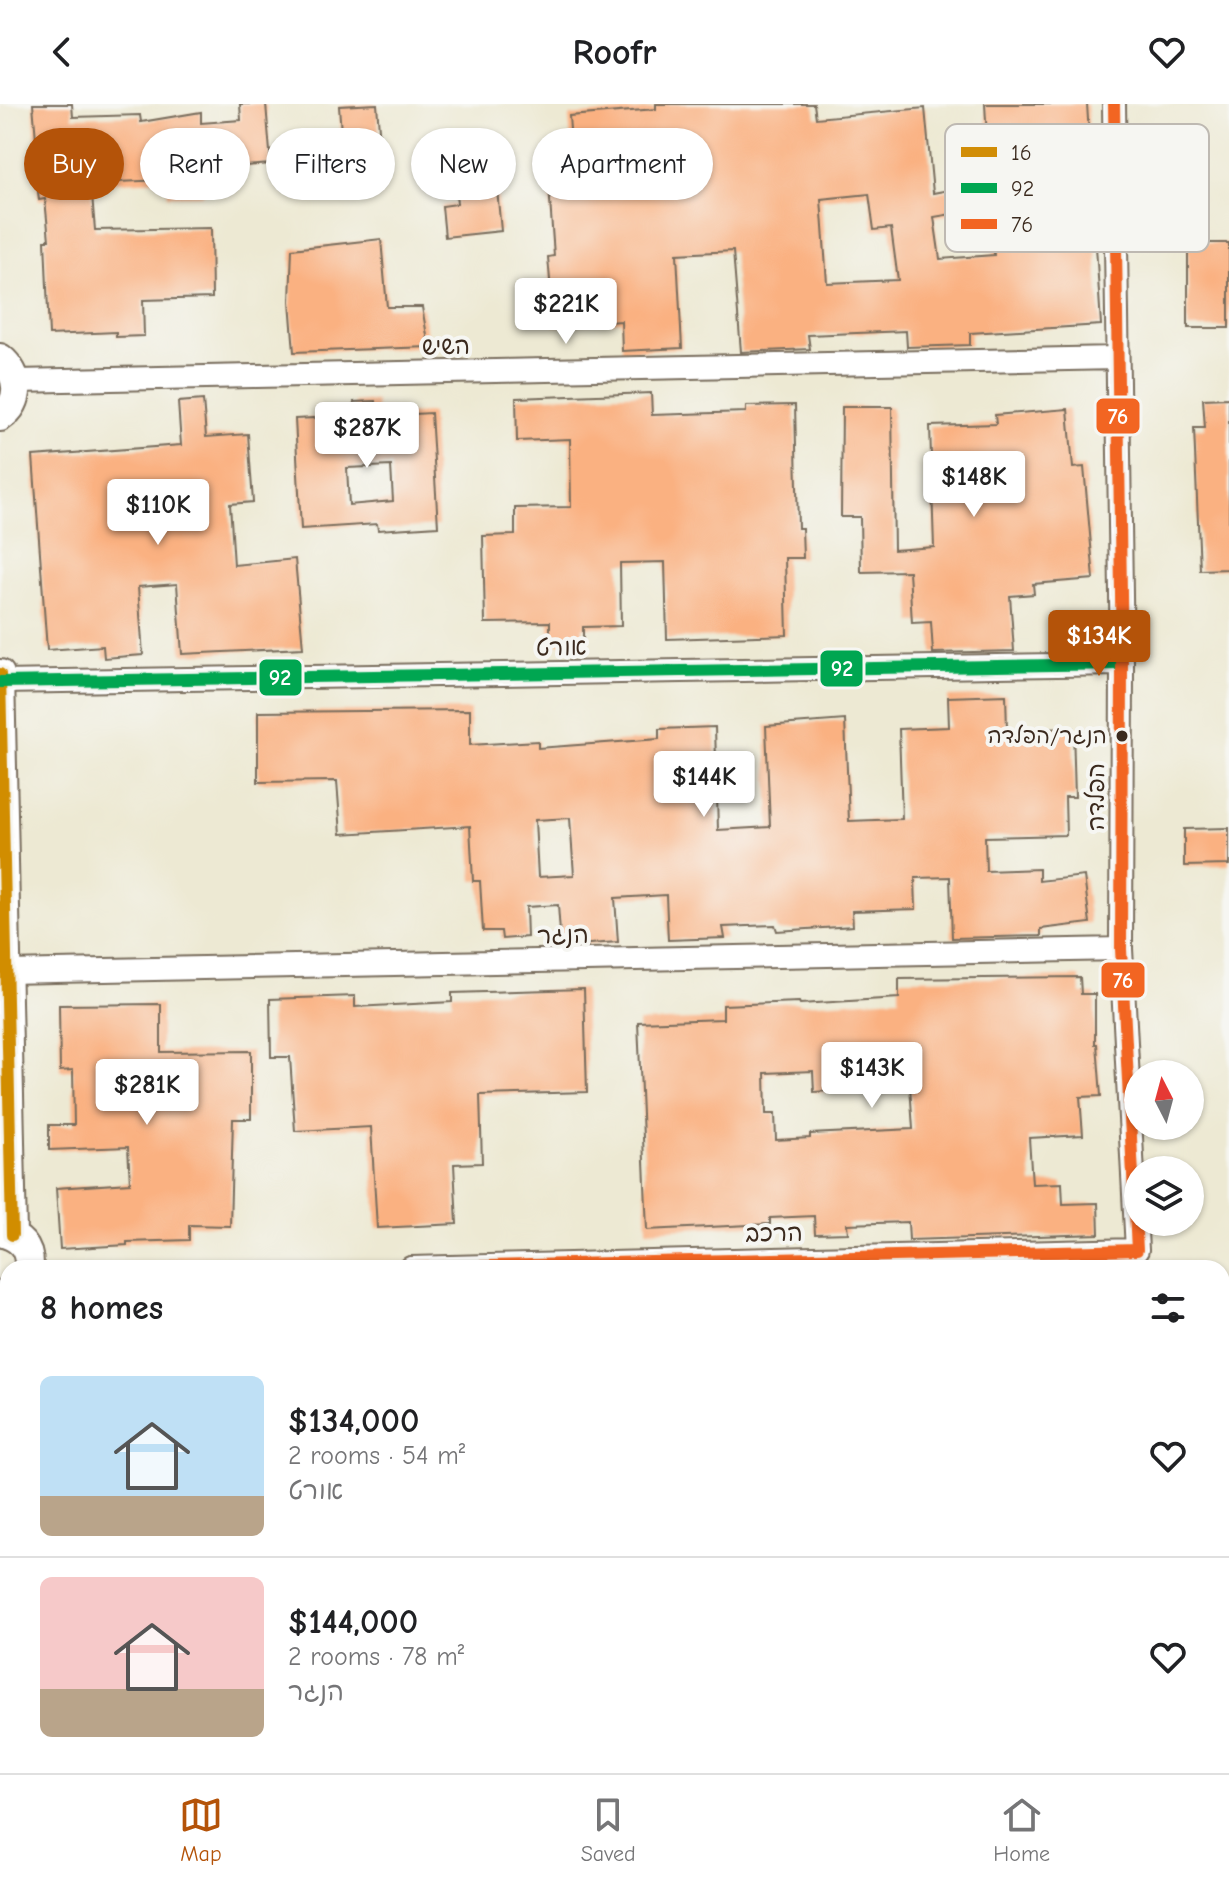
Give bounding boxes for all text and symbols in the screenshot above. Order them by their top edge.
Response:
icon: back [40,30,84,74]
icon: heart [1145,30,1189,74]
text: Roofr [572,32,657,73]
legend [945,124,1209,252]
chip: Buy [24,128,124,200]
chip: Rent [140,128,250,200]
chip: Filters [266,128,395,200]
chip: New [411,128,516,200]
chip: Apartment [532,128,713,200]
text: 16 [1011,140,1032,166]
text: 92 [1011,176,1034,202]
text: 76 [1011,212,1033,238]
pin: $221K [510,278,622,346]
text: $221K [533,289,599,319]
street label: השיש [422,332,470,360]
line badge: 76 [1095,397,1141,435]
pin: $287K [311,402,423,470]
text: 76 [1108,404,1128,430]
text: $287K [333,413,401,443]
pin: $148K [918,451,1030,519]
text: $148K [941,462,1007,492]
pin: $110K [102,479,214,547]
text: $110K [125,490,191,520]
pin: $134K [1043,610,1155,678]
text: $134K [1066,621,1132,651]
street label: אורט [535,633,587,661]
line badge: 92 [819,649,864,688]
text: 92 [831,656,853,682]
line badge: 92 [258,658,303,697]
text: 92 [269,665,291,691]
place label: הנגר/הפלדה [987,723,1107,749]
marker: הנגר/הפלדה [1114,728,1130,744]
pin: $144K [648,751,760,819]
text: $144K [672,762,736,792]
street label: הפלדה [1082,763,1110,831]
street label: הנגר [537,921,589,949]
line badge: 76 [1100,961,1146,999]
text: 76 [1113,968,1133,994]
pin: $143K [816,1042,928,1110]
text: $143K [839,1053,905,1083]
pin: $281K [91,1059,203,1127]
north arrow [1124,1060,1204,1140]
map controls [1124,1060,1204,1236]
text: $281K [114,1070,180,1100]
button: layers [1124,1156,1204,1236]
street label: הרכב [745,1219,803,1247]
icon: filters [1146,1286,1190,1330]
text: 8 homes [40,1288,163,1328]
text: $134,000 [288,1401,419,1441]
icon: home [104,1408,200,1504]
icon: heart [1146,1434,1190,1478]
text: 2 rooms · 54 m² [288,1441,465,1471]
text: אורט [288,1476,343,1506]
text: $144,000 [288,1602,418,1642]
icon: home [104,1609,200,1705]
icon: heart [1146,1635,1190,1679]
text: 2 rooms · 78 m² [288,1642,464,1672]
text: הנגר [288,1677,344,1707]
tab: Map [179,1793,223,1867]
tab: Saved [581,1793,636,1867]
tab: Home [993,1793,1050,1867]

